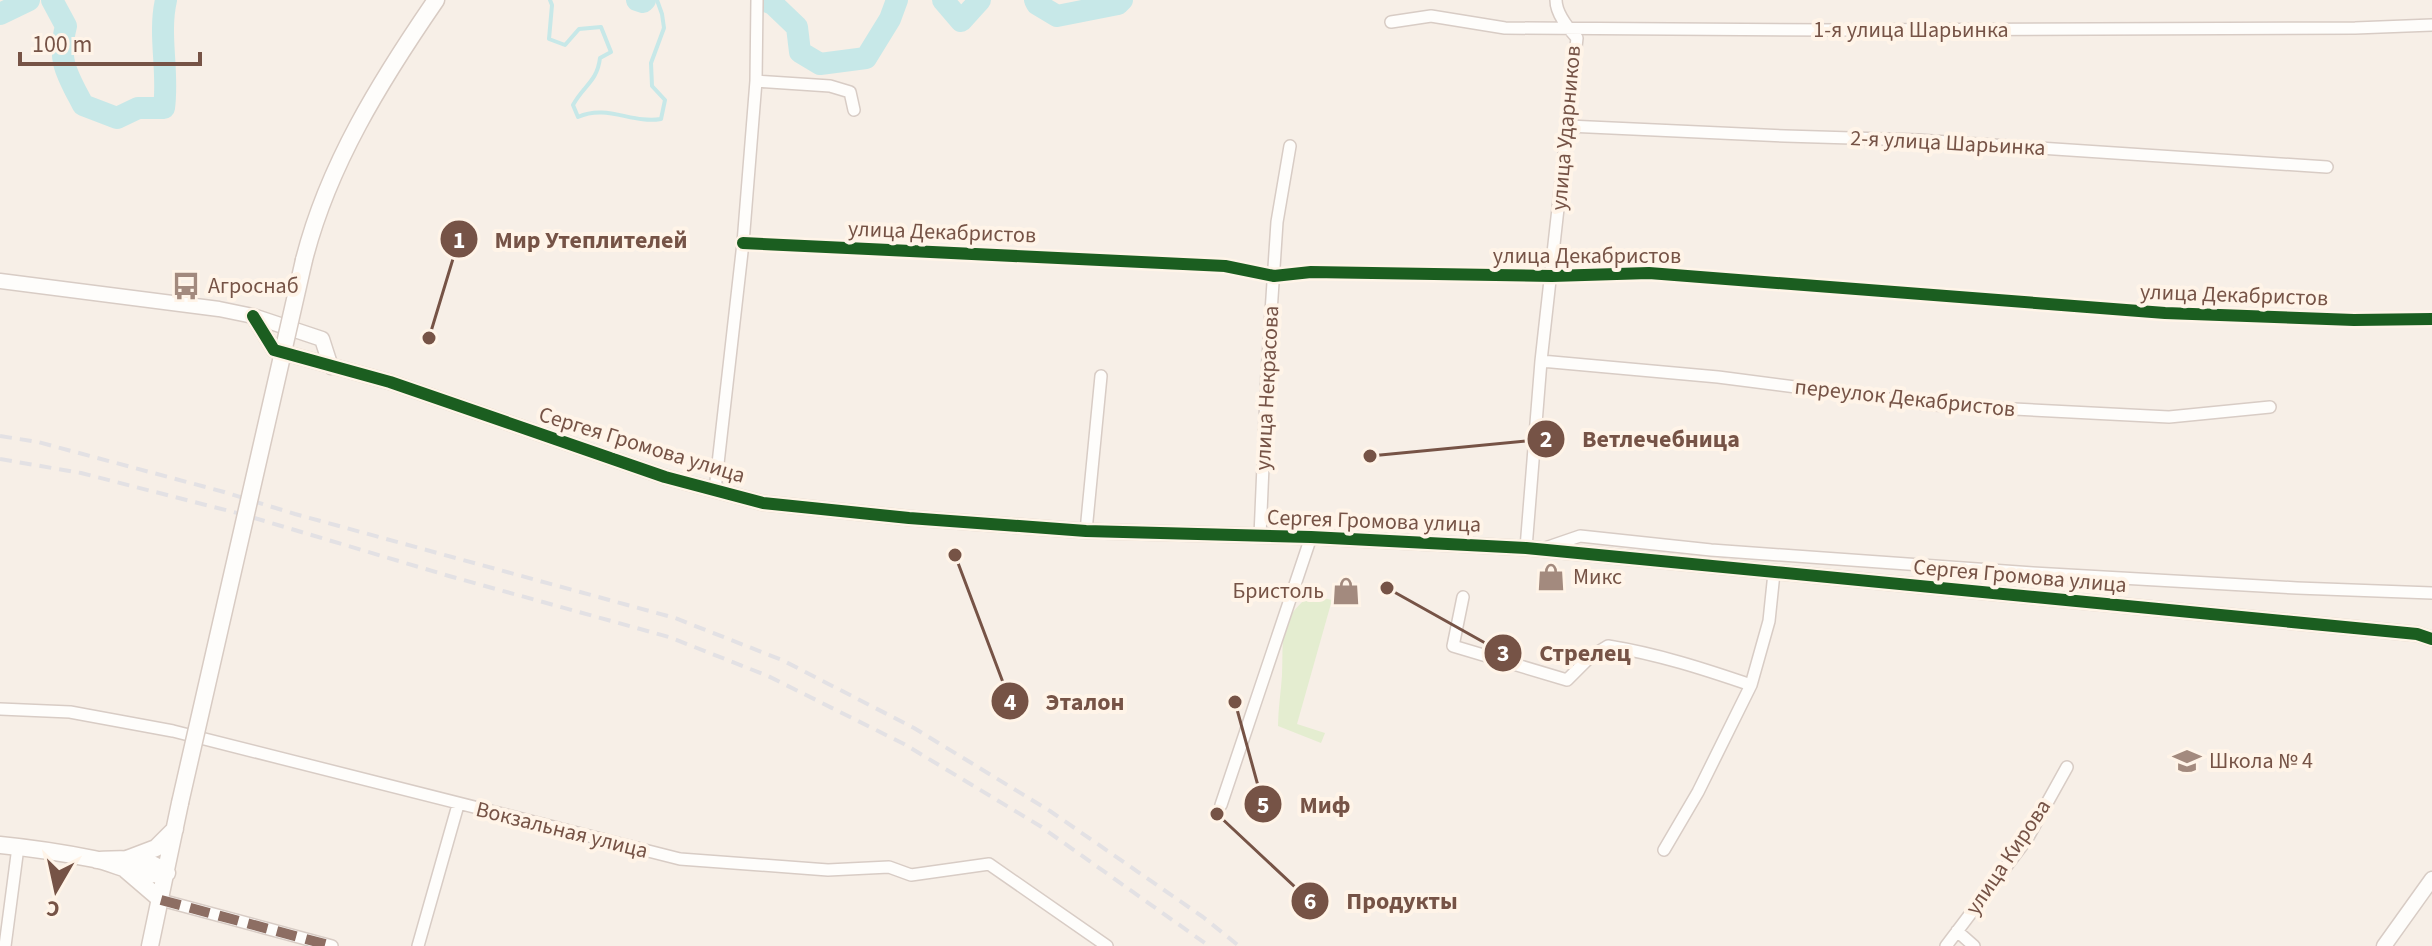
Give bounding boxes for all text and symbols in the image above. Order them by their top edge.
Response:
street label: 1-я улица Шарьинка [1813,14,2009,46]
scale bar [20,16,200,66]
text: 100 m [32,27,92,62]
street label: улица Ударников [1543,44,1589,212]
street label: 2-я улица Шарьинка [1850,122,2046,164]
street label: улица Декабристов [847,213,1037,251]
callout: Мир Утеплителей [439,215,704,263]
text: 1 [453,223,465,258]
text: Мир Утеплителей [494,223,688,258]
street label: улица Декабристов [1493,240,1681,272]
place label: Агроснаб [208,270,299,302]
bus stop icon: Агроснаб [171,271,201,301]
street label: улица Декабристов [2139,276,2329,314]
street label: улица Некрасова [1247,305,1287,471]
street label: переулок Декабристов [1793,371,2017,425]
street label: Сергея Громова улица [535,398,749,492]
callout: Ветлечебница [1526,415,1756,463]
text: 2 [1540,422,1552,457]
text: Ветлечебница [1582,422,1740,457]
street label: Сергея Громова улица [1266,501,1482,541]
street label: Сергея Громова улица [1912,551,2128,601]
place label: Микс [1573,561,1622,593]
shop icon: Микс [1536,562,1566,592]
place label: Бристоль [1233,575,1324,607]
shop icon: Бристоль [1331,576,1361,606]
callout: Стрелец [1483,629,1647,677]
text: 3 [1497,636,1509,671]
text: Стрелец [1539,636,1631,671]
callout: Эталон [990,677,1141,725]
text: 4 [1004,685,1017,720]
text: Эталон [1046,685,1124,720]
place label: Школа № 4 [2209,745,2313,777]
school or university icon: Школа № 4 [2172,746,2202,776]
callout: Миф [1243,780,1366,828]
text: 5 [1257,788,1269,823]
text: Миф [1300,788,1350,823]
street label: Вокзальная улица [473,793,651,867]
street label: улица Кирова [1957,793,2059,921]
north arrow [16,850,96,930]
callout: Продукты [1290,877,1474,925]
text: 6 [1304,884,1316,919]
text: Продукты [1346,884,1458,919]
text: С [44,892,62,926]

